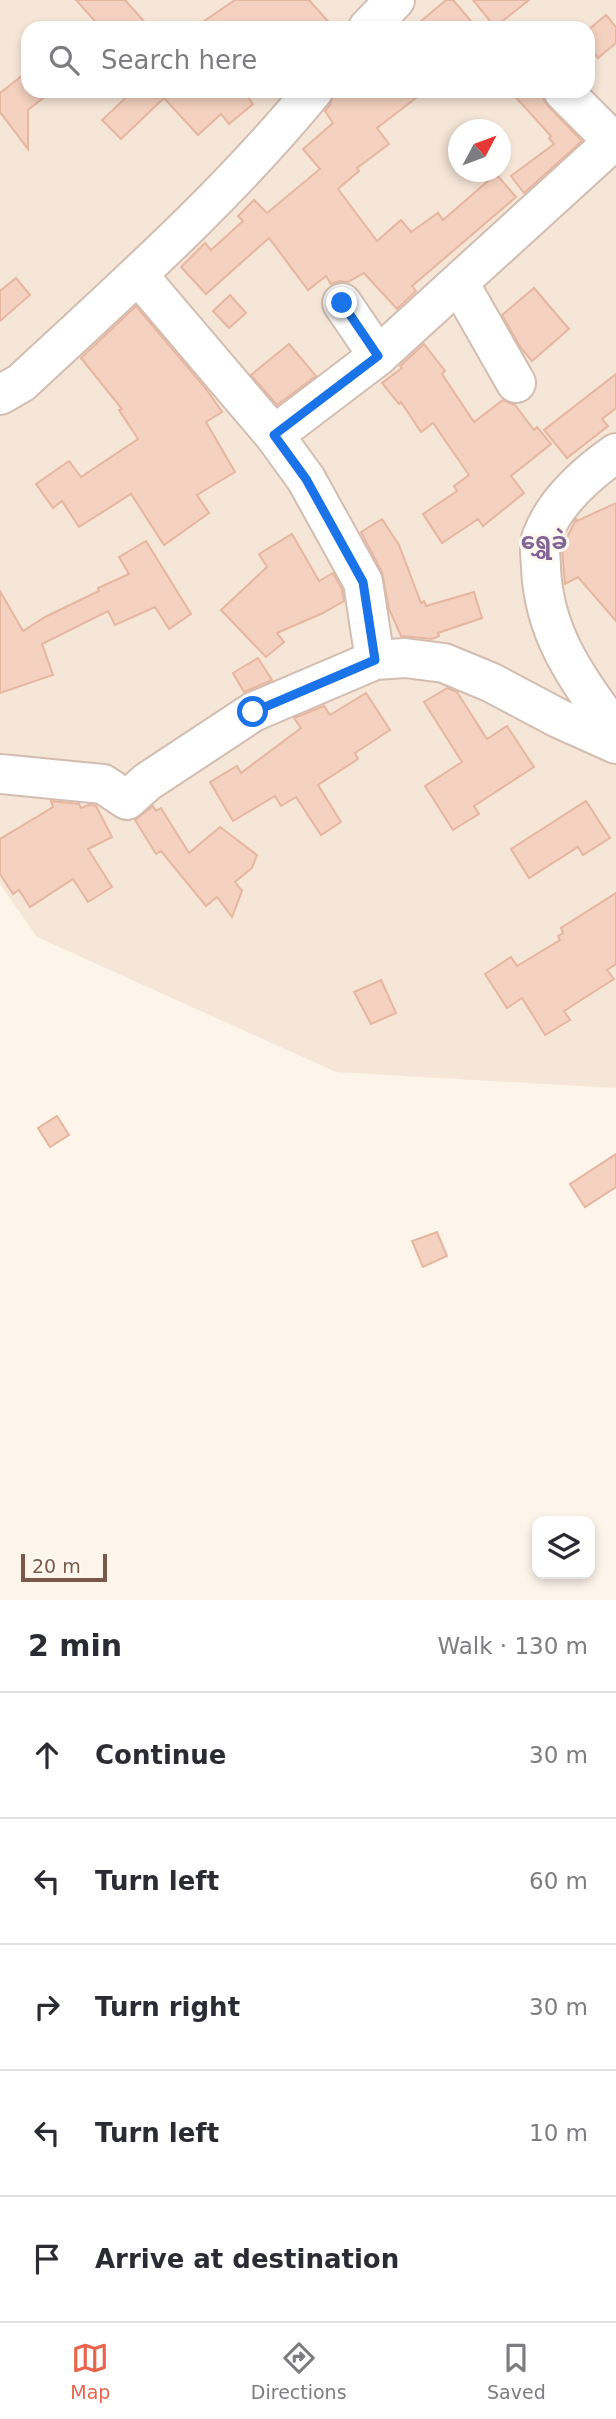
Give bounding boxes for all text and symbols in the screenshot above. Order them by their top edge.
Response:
search box [21,21,595,98]
icon: search [45,41,83,79]
text: Search here [101,45,257,75]
north arrow [448,119,511,182]
route end [326,287,357,318]
district label: ရွှေခဲ [521,527,567,560]
route start [237,696,268,727]
map controls [532,1516,595,1579]
button: layers [532,1516,595,1579]
scale bar [21,1551,107,1583]
text: 20 m [32,1555,81,1577]
text: 2 min [28,1628,122,1663]
text: Walk · 130 m [437,1633,588,1659]
icon: ahead [28,1736,66,1774]
text: Continue [95,1740,226,1770]
text: 30 m [529,1742,588,1768]
icon: left [28,1862,66,1900]
text: Turn left [95,1866,219,1896]
text: 60 m [529,1868,588,1894]
icon: right [28,1988,66,2026]
text: Turn right [95,1992,240,2022]
text: 30 m [529,1994,588,2020]
icon: left [28,2114,66,2152]
text: Turn left [95,2118,219,2148]
text: 10 m [529,2120,588,2146]
icon: arrive [28,2240,66,2278]
text: Arrive at destination [95,2244,399,2274]
tab: Map [70,2339,110,2403]
tab: Directions [251,2339,347,2403]
tab: Saved [487,2339,546,2403]

